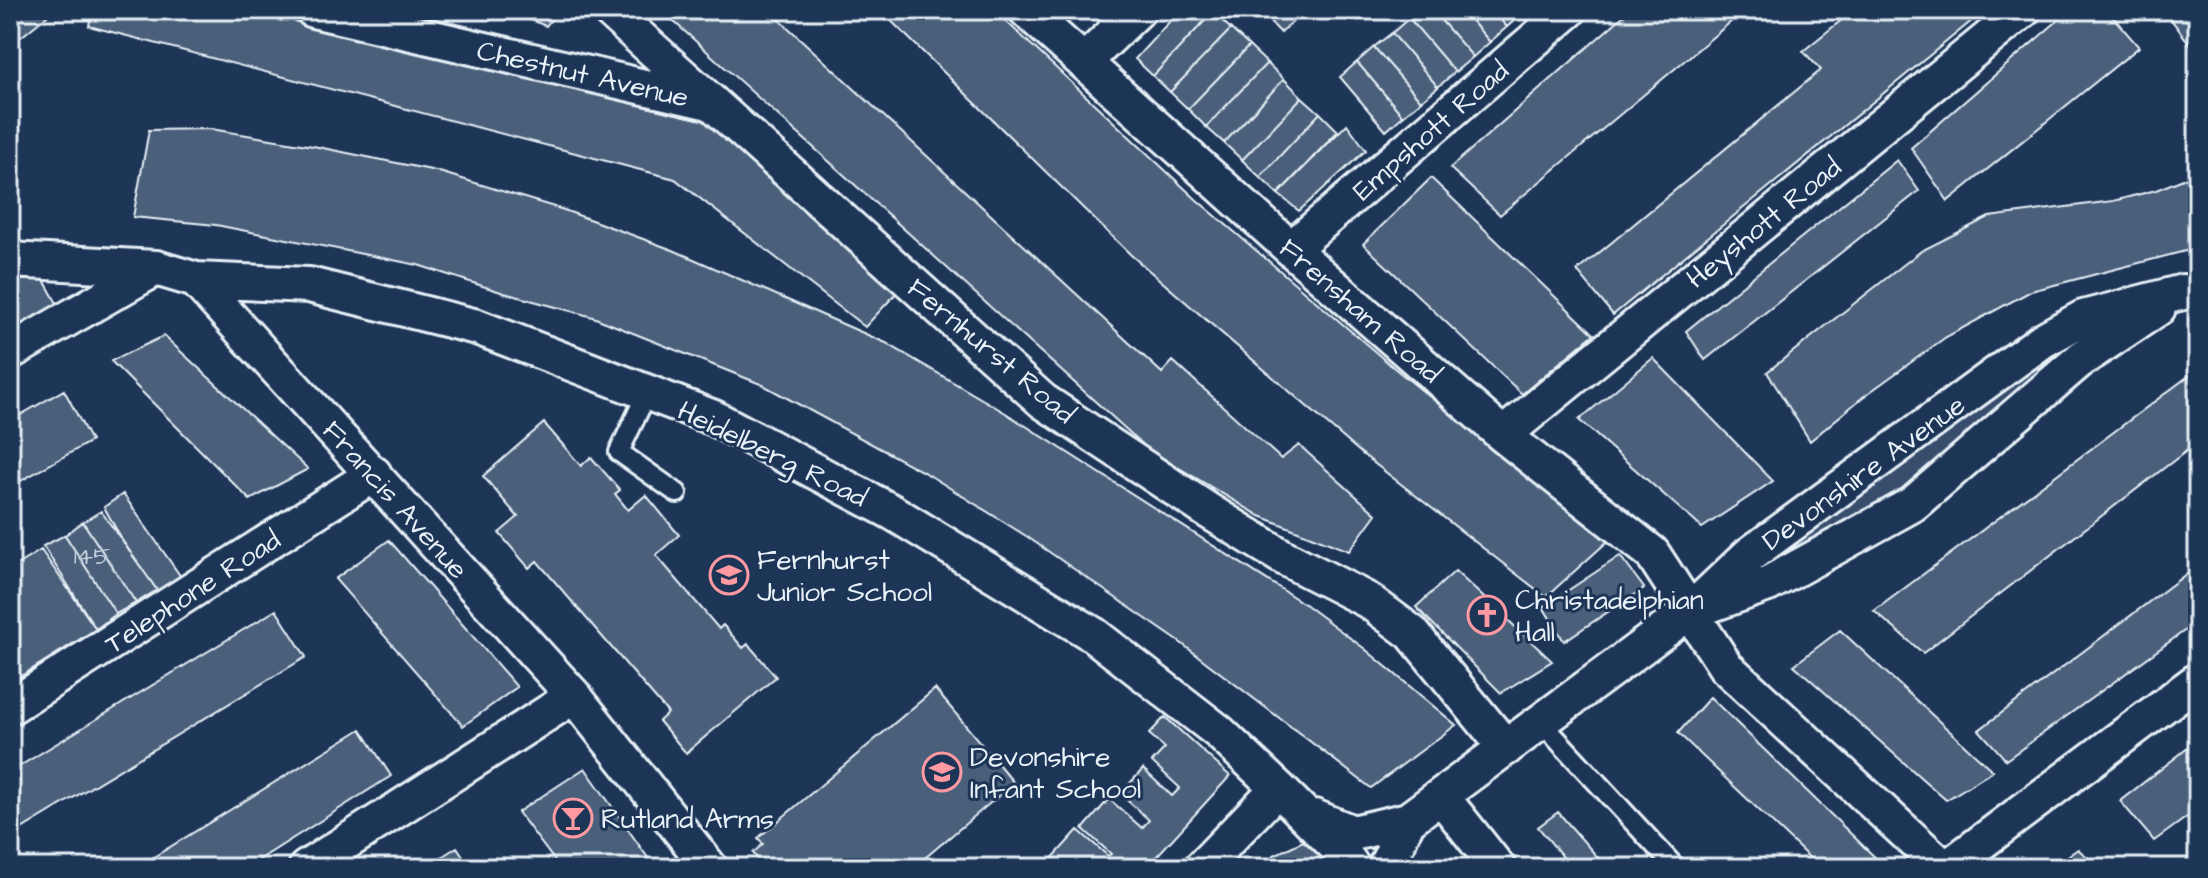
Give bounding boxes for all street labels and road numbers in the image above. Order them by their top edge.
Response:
street label: Chestnut Avenue [473,31,692,118]
street label: Empshott Road [1344,52,1518,210]
street label: Heyshott Road [1678,148,1851,299]
street label: Frensham Road [1270,230,1450,393]
street label: Fernhurst Road [899,269,1083,433]
street label: Devonshire Avenue [1754,386,1973,560]
street label: Heidelberg Road [671,392,874,518]
street label: Francis Avenue [313,412,477,588]
street label: Telephone Road [97,521,288,664]

